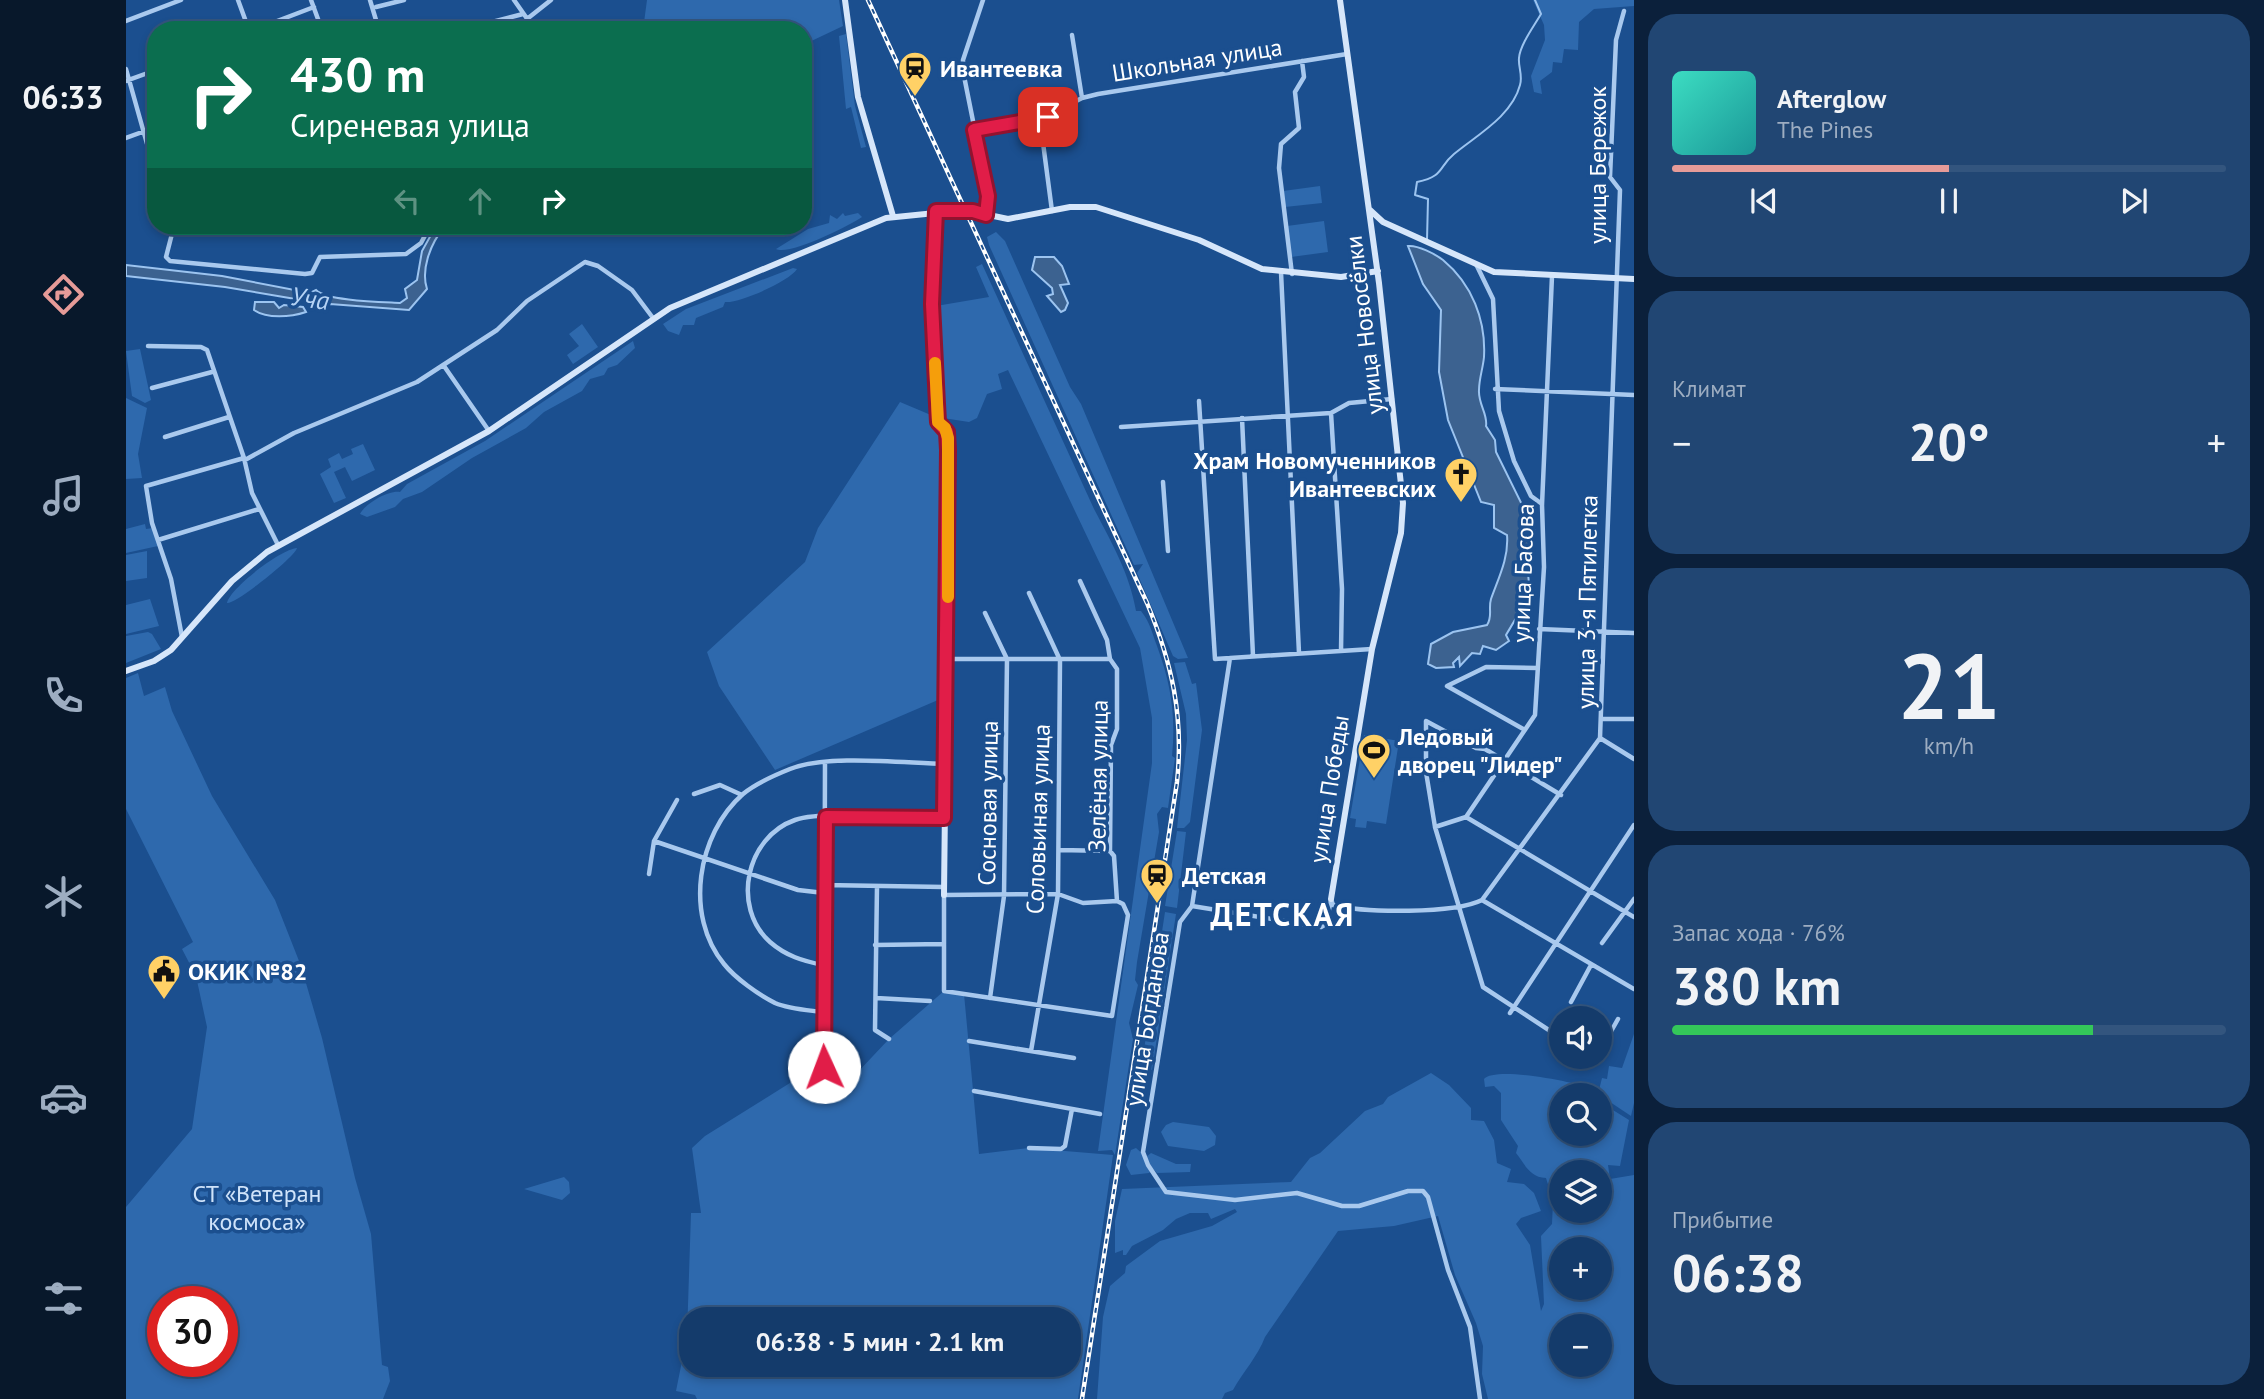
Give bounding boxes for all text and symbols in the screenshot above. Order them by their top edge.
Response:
street label: Школьная улица [1110,31,1284,89]
text: 430 m [290,42,425,106]
icon: right [175,49,266,140]
station icon: Ивантеевка [896,49,934,98]
place label: Ивантеевка [940,53,1063,84]
text: 06:33 [22,76,104,118]
text: Afterglow [1777,82,1886,115]
street label: улица Бережок [1582,86,1613,244]
pin [1018,87,1078,147]
icon: arrive [1029,98,1067,136]
text: Сиреневая улица [290,104,530,146]
text: The Pines [1777,115,1873,144]
icon: left [388,182,426,220]
icon: ahead [461,182,499,220]
icon: right [534,182,572,220]
icon: previous [1745,182,1783,220]
icon: pause [1930,182,1968,220]
icon: next [2115,182,2153,220]
street label: улица Новосёлки [1338,234,1390,416]
icon: directions [39,270,88,319]
water label: Уча [289,279,332,317]
text: Климат [1672,374,1746,403]
text: 20° [1908,408,1990,475]
text: − [1672,418,1691,467]
text: + [2207,418,2226,467]
place label: Храм Новомученников Ивантеевских [1193,445,1436,504]
church icon: Храм Новомученников Ивантеевских [1442,455,1480,504]
icon: music [39,471,88,520]
street label: улица 3-я Пятилетка [1570,495,1604,709]
street label: улица Басова [1505,503,1541,643]
text: 21 [1897,626,2001,744]
icon: phone [39,671,88,720]
street label: Зелёная улица [1081,699,1115,853]
street label: улица Победы [1302,713,1356,865]
street label: Сосновая улица [971,720,1005,886]
place label: Ледовый дворец "Лидер" [1397,721,1563,780]
street label: Соловьиная улица [1019,723,1057,915]
sports icon: Ледовый дворец "Лидер" [1355,731,1393,780]
text: km/h [1924,731,1974,760]
station icon: Детская [1138,856,1176,905]
place label: Детская [1182,860,1266,891]
icon: climate [39,872,88,921]
district label: ДЕТСКАЯ [1211,893,1355,935]
text: Запас хода · 76% [1672,918,1845,947]
street label: улица Богданова [1118,929,1176,1109]
public building icon: ОКИК №82 [145,952,183,1001]
text: 380 km [1672,952,1841,1019]
place label: ОКИК №82 [188,956,307,987]
map controls [1549,1006,1612,1377]
button: sound [1549,1006,1612,1069]
position arrow [787,1030,861,1104]
icon: car [39,1073,88,1122]
button: search [1549,1083,1612,1146]
button: layers [1549,1160,1612,1223]
park label: СТ «Ветеран космоса» [192,1178,322,1237]
text: Прибытие [1672,1205,1773,1234]
button: + [1549,1237,1612,1300]
text: 06:38 [1672,1239,1804,1306]
icon: filters [39,1274,88,1323]
speed limit sign: 30 [147,1286,238,1377]
button: − [1549,1314,1612,1377]
text: 06:38 · 5 мин · 2.1 km [756,1325,1004,1358]

